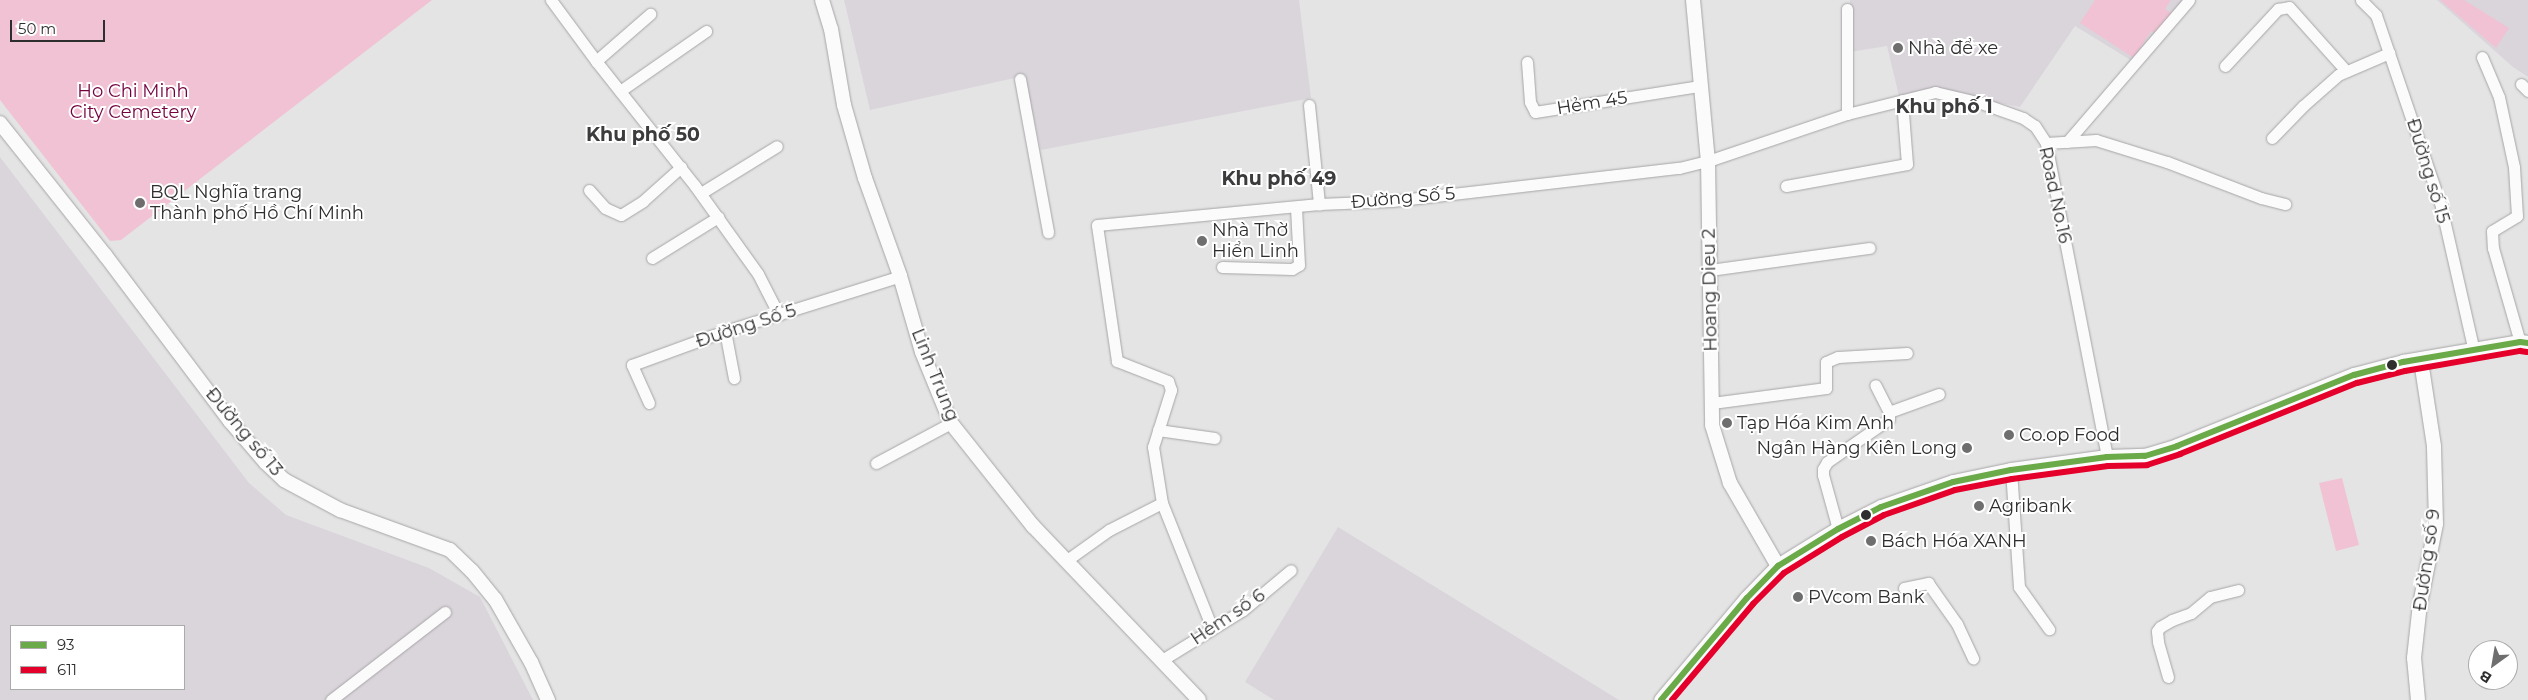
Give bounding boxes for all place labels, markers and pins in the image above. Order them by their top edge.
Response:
place label: Nhà để xe [1908,37,1998,59]
marker: Nhà để xe [1892,42,1904,54]
place label: BQL Nghĩa trang Thành phố Hồ Chí Minh [150,182,364,224]
marker: BQL Nghĩa trang Thành phố Hồ Chí Minh [134,197,146,209]
place label: Nhà Thờ Hiển Linh [1212,220,1299,262]
marker: Nhà Thờ Hiển Linh [1196,235,1208,247]
unlabelled marker [2387,360,2397,370]
place label: Tạp Hóa Kim Anh [1737,412,1894,434]
marker: Tạp Hóa Kim Anh [1721,417,1733,429]
place label: Co.op Food [2019,424,2120,446]
marker: Co.op Food [2003,429,2015,441]
place label: Ngân Hàng Kiên Long [1756,437,1957,459]
marker: Ngân Hàng Kiên Long [1961,442,1973,454]
place label: Agribank [1989,495,2072,517]
marker: Agribank [1973,500,1985,512]
unlabelled marker [1861,510,1871,520]
place label: Bách Hóa XANH [1881,530,2027,552]
marker: Bách Hóa XANH [1865,535,1877,547]
place label: PVcom Bank [1808,586,1924,608]
marker: PVcom Bank [1792,591,1804,603]

